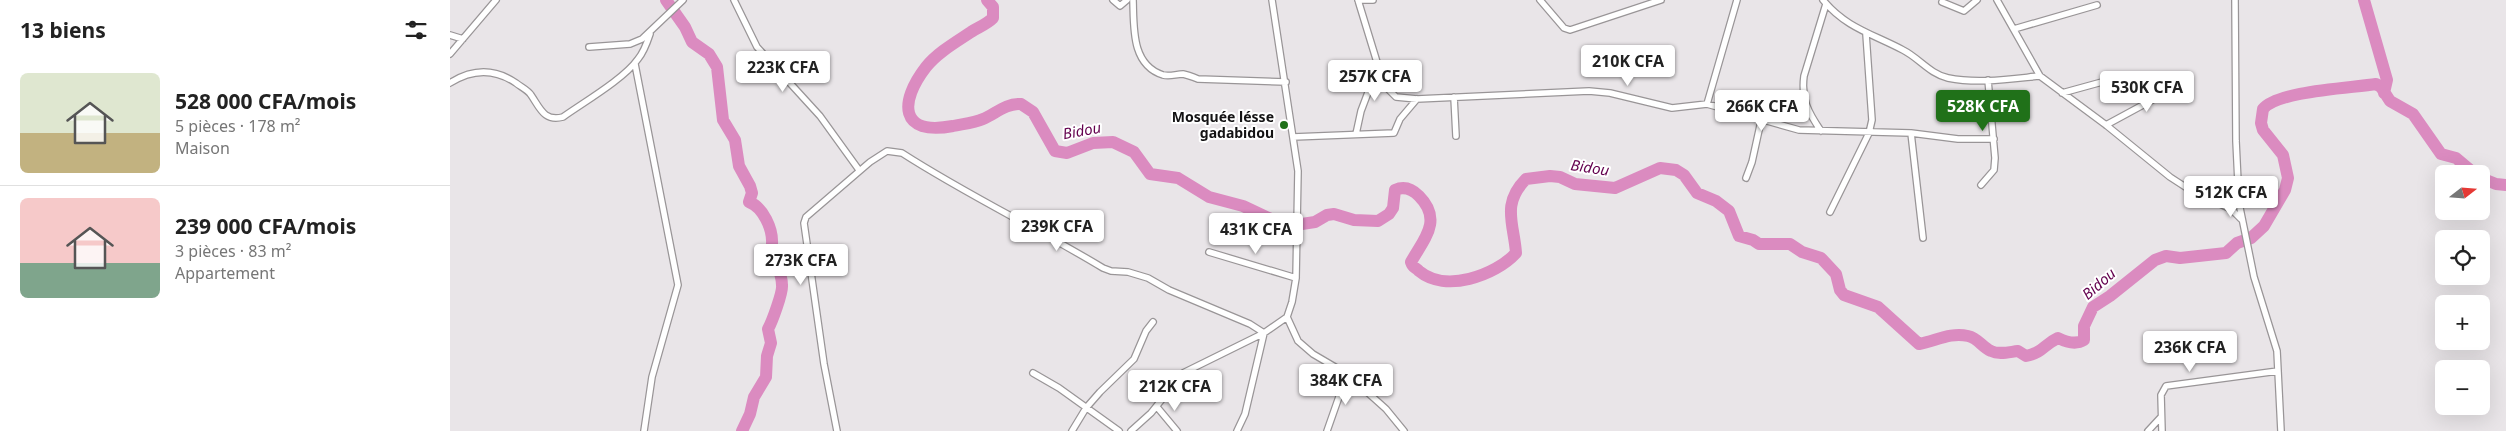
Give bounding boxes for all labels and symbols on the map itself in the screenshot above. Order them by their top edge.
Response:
pin: 210K CFA [1576,44,1680,87]
pin: 223K CFA [731,51,835,93]
pin: 257K CFA [1323,59,1427,102]
pin: 530K CFA [2095,70,2199,113]
pin: 266K CFA [1710,90,1814,132]
pin: 528K CFA [1931,90,2035,132]
place label: Mosquée lésse gadabidou [1172,107,1274,142]
water label: Bidou [1061,117,1103,143]
marker: Mosquée lésse gadabidou [1278,119,1290,131]
water label: Bidou [1569,154,1611,180]
north arrow [2435,165,2490,220]
pin: 512K CFA [2179,176,2283,218]
pin: 239K CFA [1005,210,1109,252]
pin: 431K CFA [1204,212,1308,255]
pin: 273K CFA [749,244,853,286]
water label: Bidou [2077,263,2120,303]
pin: 236K CFA [2138,330,2242,373]
pin: 384K CFA [1294,364,1398,406]
pin: 212K CFA [1123,370,1227,412]

